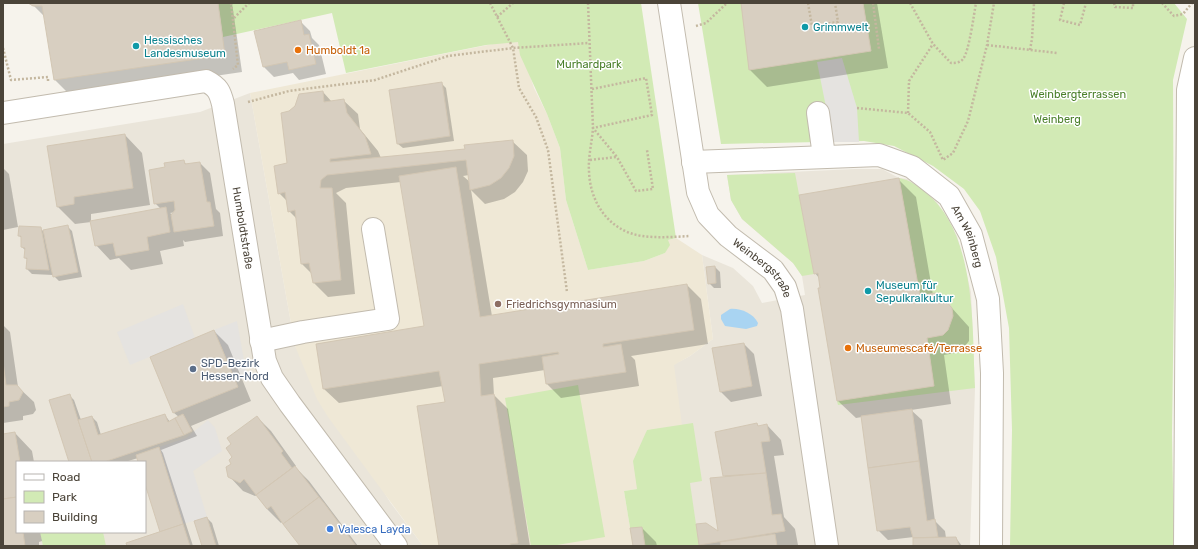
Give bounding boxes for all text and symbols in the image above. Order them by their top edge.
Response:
place label: Grimmwelt [813,21,869,34]
marker: Grimmwelt [800,22,810,32]
place label: Hessisches Landesmuseum [144,34,226,60]
marker: Hessisches Landesmuseum [131,41,141,51]
place label: Humboldt 1a [306,44,370,57]
marker: Humboldt 1a [293,45,303,55]
park label: Murhardpark [556,58,622,71]
park label: Weinbergterrassen [1030,88,1126,101]
park label: Weinberg [1033,113,1081,126]
street label: Humboldtstraße [230,186,256,270]
street label: Am Weinberg [948,203,985,269]
street label: Weinbergstraße [730,236,794,299]
place label: Museum für Sepulkralkultur [876,279,954,305]
marker: Museum für Sepulkralkultur [863,286,873,296]
place label: Friedrichsgymnasium [506,298,617,311]
marker: Friedrichsgymnasium [493,299,503,309]
place label: Museumescafé/Terrasse [856,342,982,355]
marker: Museumescafé/Terrasse [843,343,853,353]
place label: SPD-Bezirk Hessen-Nord [201,357,269,383]
marker: SPD-Bezirk Hessen-Nord [188,364,198,374]
legend [16,461,146,533]
text: Road [52,470,80,484]
text: Park [52,490,78,504]
text: Building [52,510,98,524]
place label: Valesca Layda [338,523,411,536]
marker: Valesca Layda [325,524,335,534]

